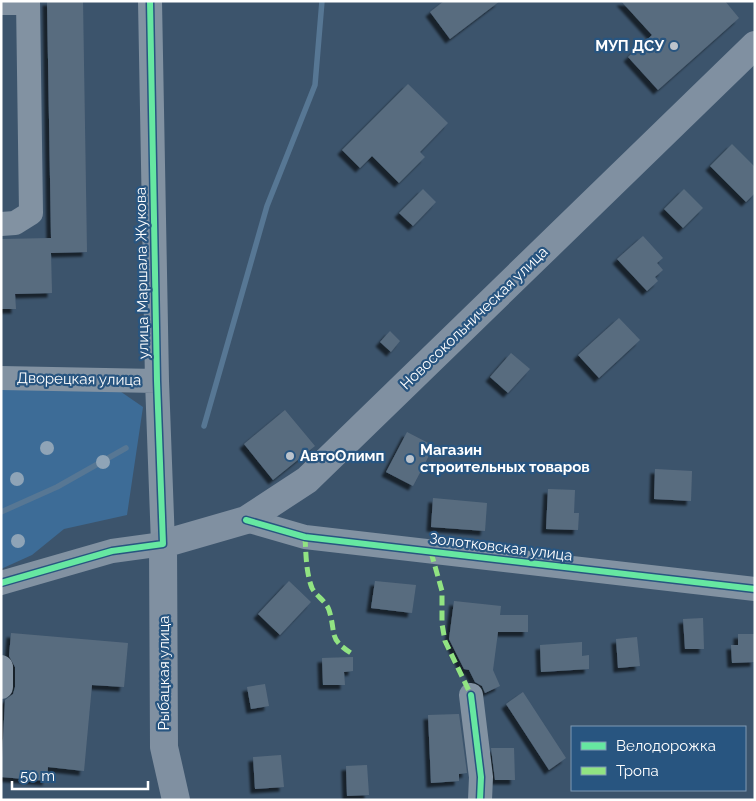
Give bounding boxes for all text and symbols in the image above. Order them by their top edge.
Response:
place label: МУП ДСУ [595,37,664,55]
marker: МУП ДСУ [668,40,680,52]
street label: улица Маршала Жукова [131,187,153,359]
street label: Новосокольническая улица [396,243,552,393]
street label: Дворецкая улица [17,369,141,389]
place label: Магазин строительных товаров [420,441,590,476]
place label: АвтоОлимп [300,447,384,465]
marker: АвтоОлимп [284,450,296,462]
marker: Магазин строительных товаров [404,453,416,465]
street label: Золотковская улица [429,529,573,565]
street label: Рыбацкая улица [155,615,173,731]
legend [571,726,746,791]
text: Велодорожка [616,737,716,755]
scale bar [12,758,149,790]
text: Тропа [616,762,659,780]
text: 50 m [20,767,55,785]

